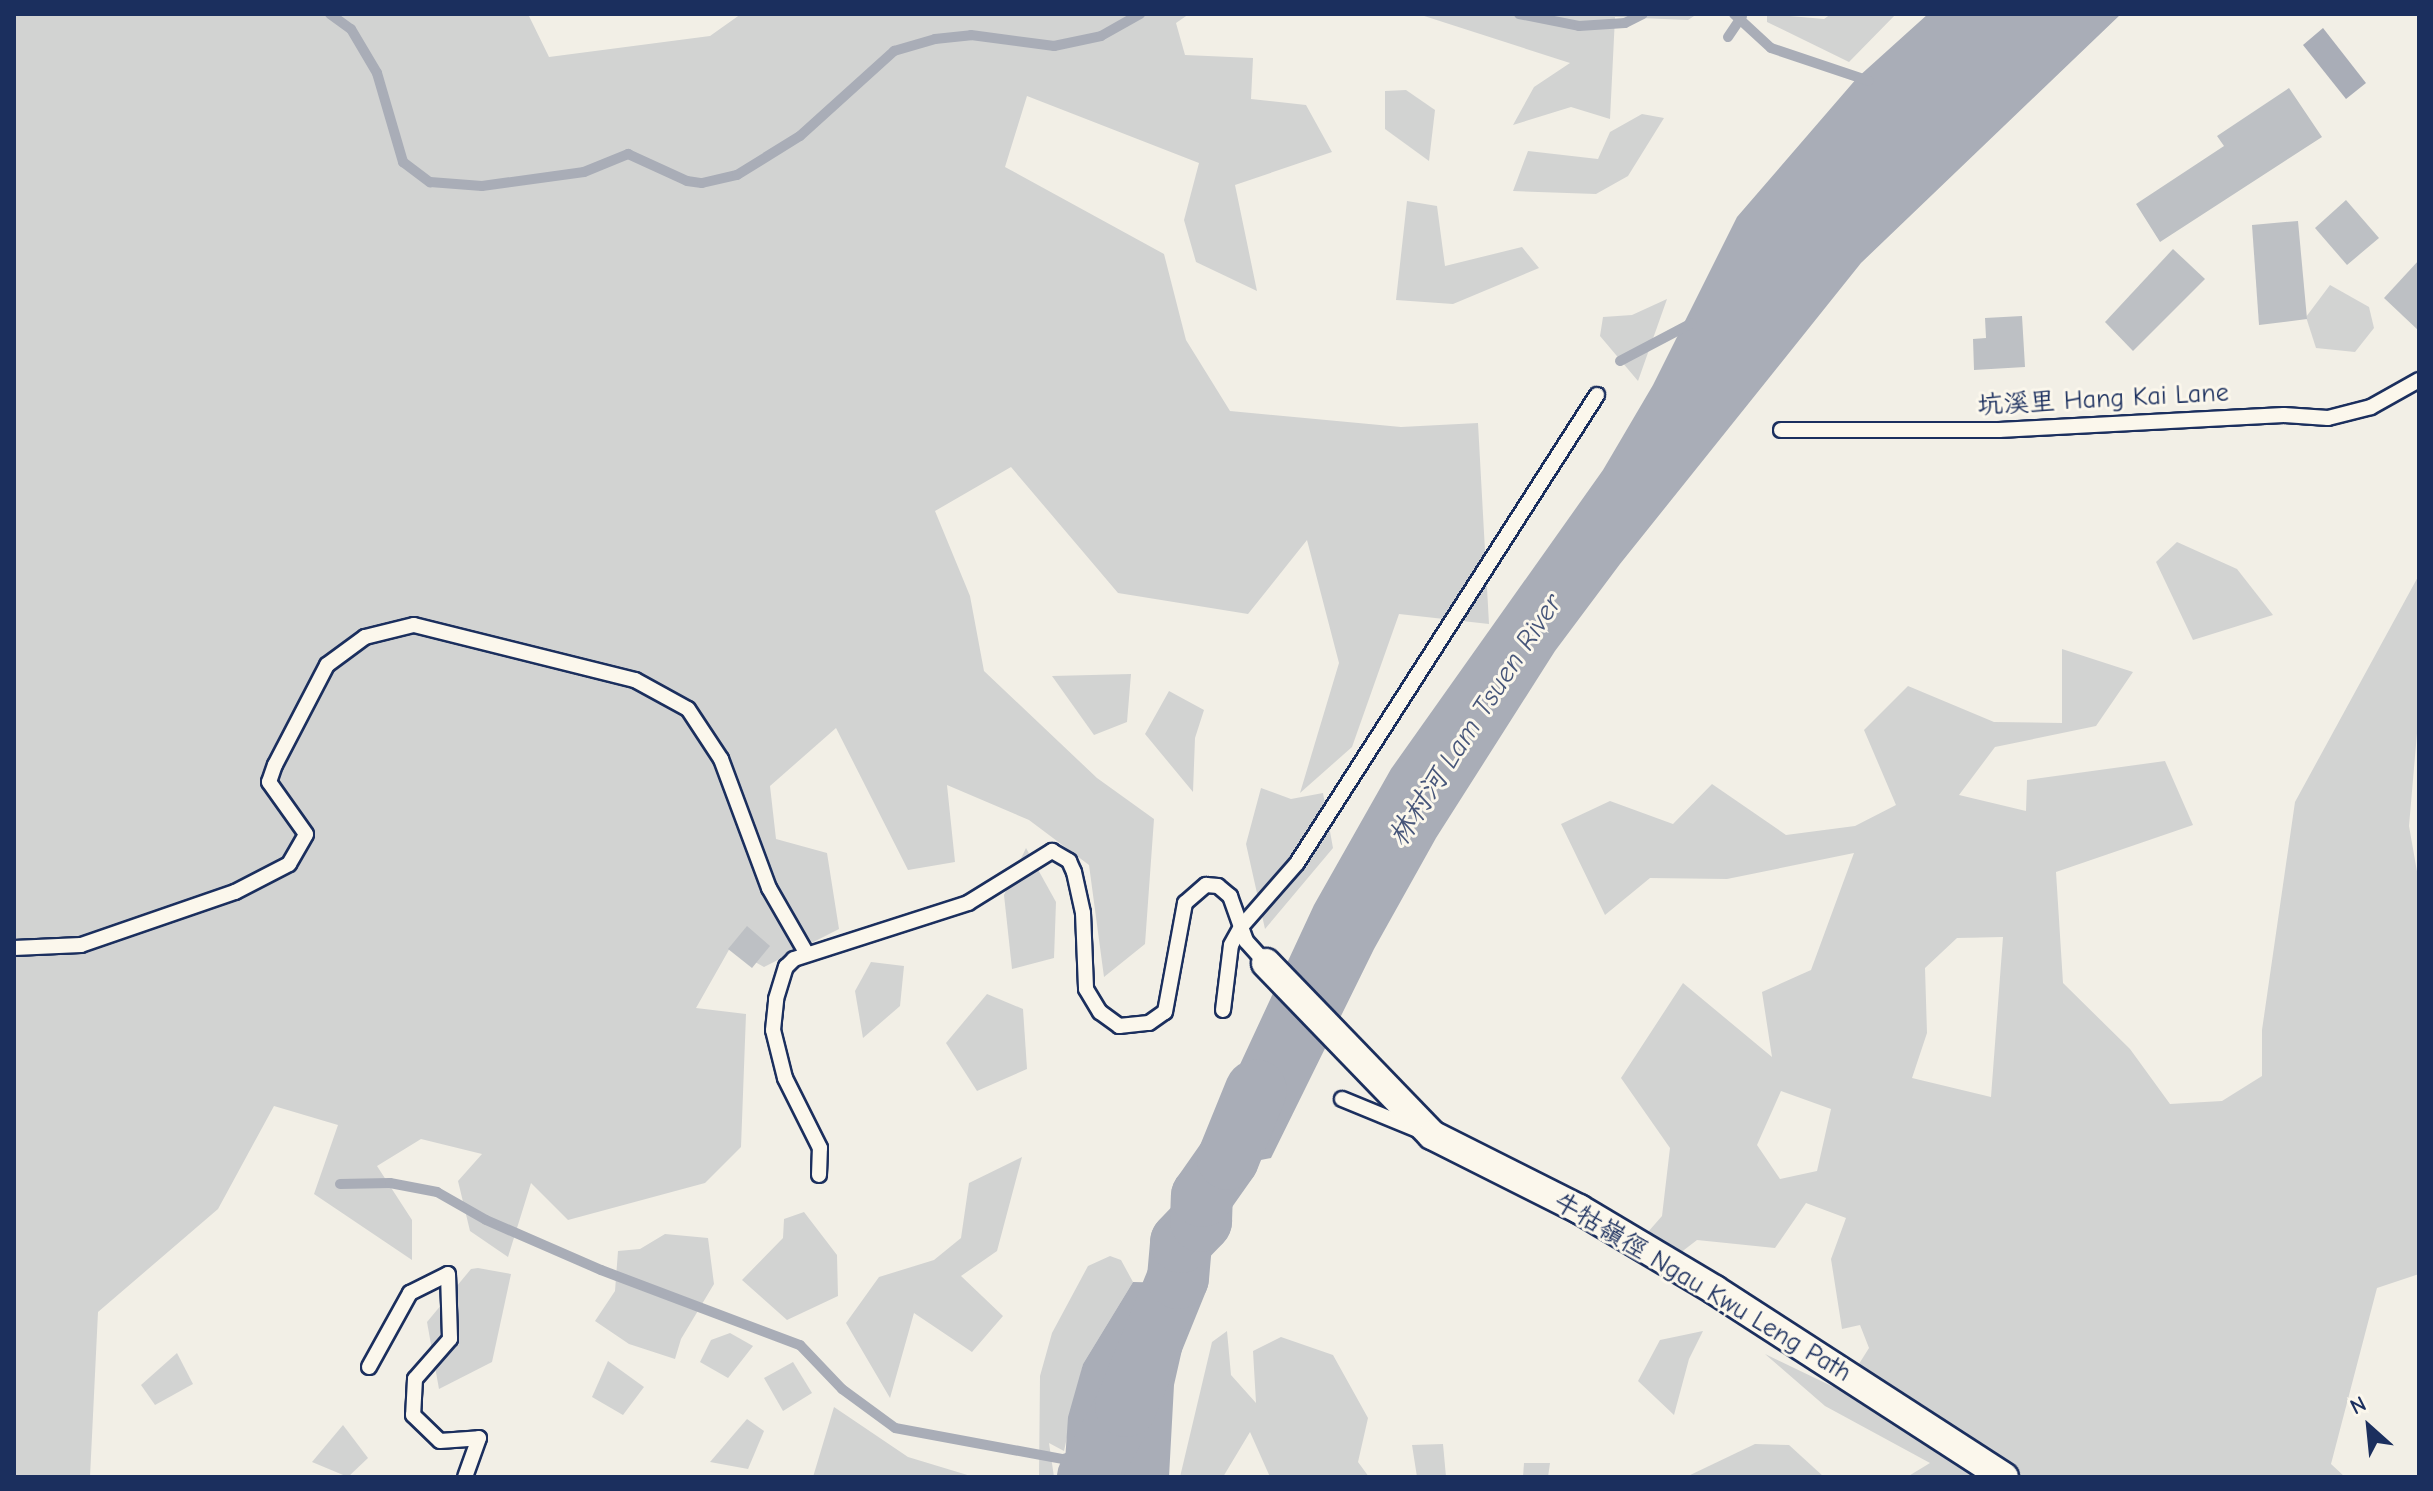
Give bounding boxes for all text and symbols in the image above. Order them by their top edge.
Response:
street label: 坑溪里 Hang Kai Lane [1977,378,2229,422]
water label: 林村河 Lam Tsuen River [1381,588,1569,852]
street label: 牛牯嶺徑 Ngau Kwu Leng Path [1548,1187,1856,1389]
north arrow [2329,1387,2409,1467]
text: N [2346,1391,2370,1420]

